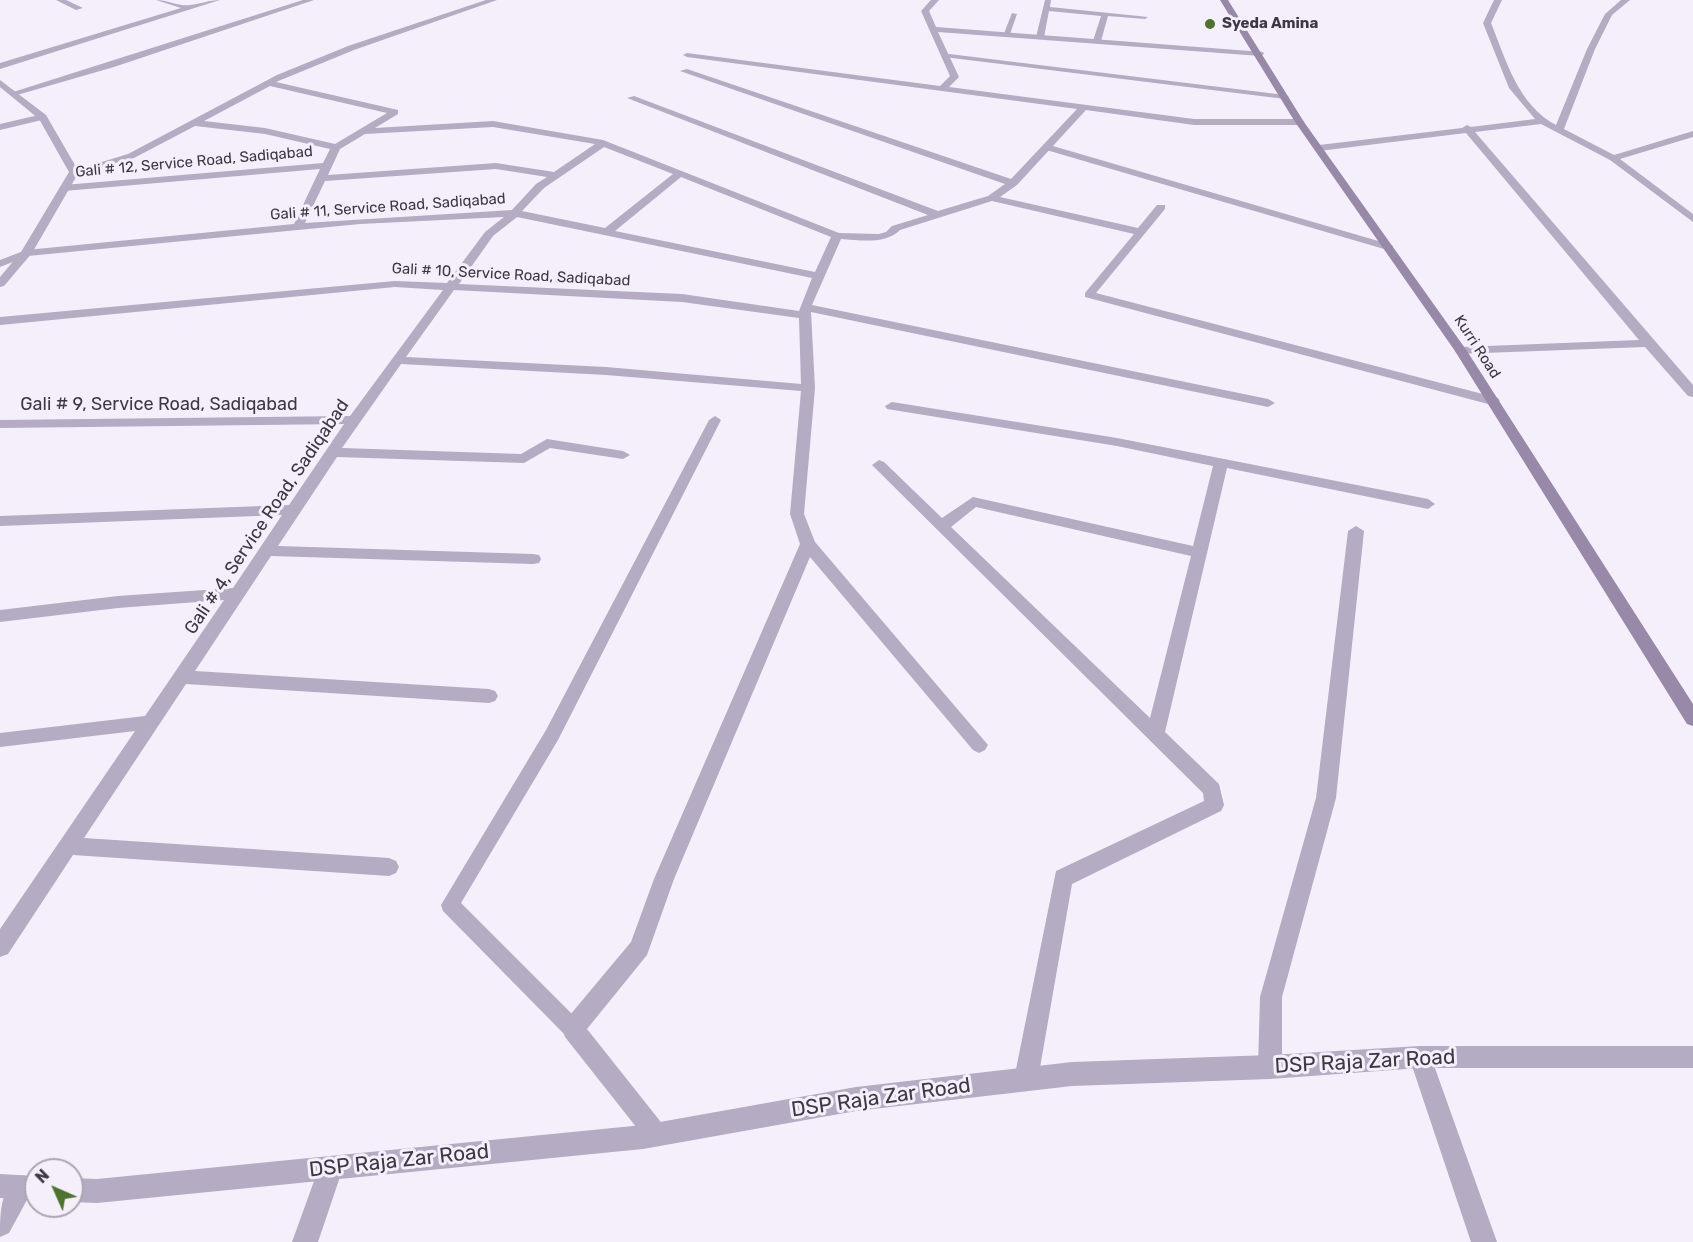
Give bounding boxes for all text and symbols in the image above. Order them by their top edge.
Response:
place label: Syeda Amina [1222,15,1318,33]
marker: Syeda Amina [1203,17,1217,31]
street label: Gali # 12, Service Road, Sadiqabad [74,143,314,181]
street label: Gali # 11, Service Road, Sadiqabad [270,190,506,224]
street label: Gali # 10, Service Road, Sadiqabad [391,260,631,290]
street label: Kurri Road [1450,312,1504,382]
street label: Gali # 9, Service Road, Sadiqabad [20,394,298,416]
street label: Gali # 4, Service Road, Sadiqabad [180,395,354,639]
street label: DSP Raja Zar Road [1274,1045,1456,1079]
street label: DSP Raja Zar Road [790,1073,972,1123]
street label: DSP Raja Zar Road [308,1139,490,1183]
north arrow [24,1158,84,1218]
text: N [32,1166,53,1187]

